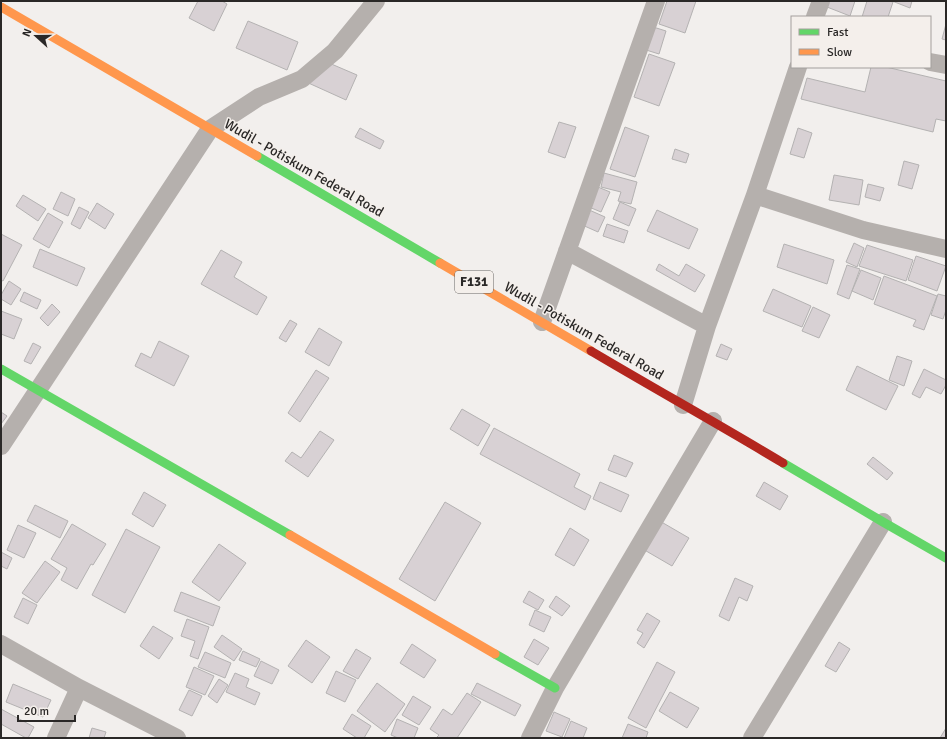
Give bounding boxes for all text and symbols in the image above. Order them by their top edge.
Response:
north arrow [16,16,56,56]
legend [791,16,931,68]
text: Fast [827,25,848,40]
text: N [20,27,35,38]
text: Slow [827,45,852,60]
street label: Wudil - Potiskum Federal Road [221,115,387,221]
road number: F131 [455,271,493,293]
street label: Wudil - Potiskum Federal Road [501,278,667,384]
scale bar [18,697,75,723]
text: 20 m [24,704,49,719]

